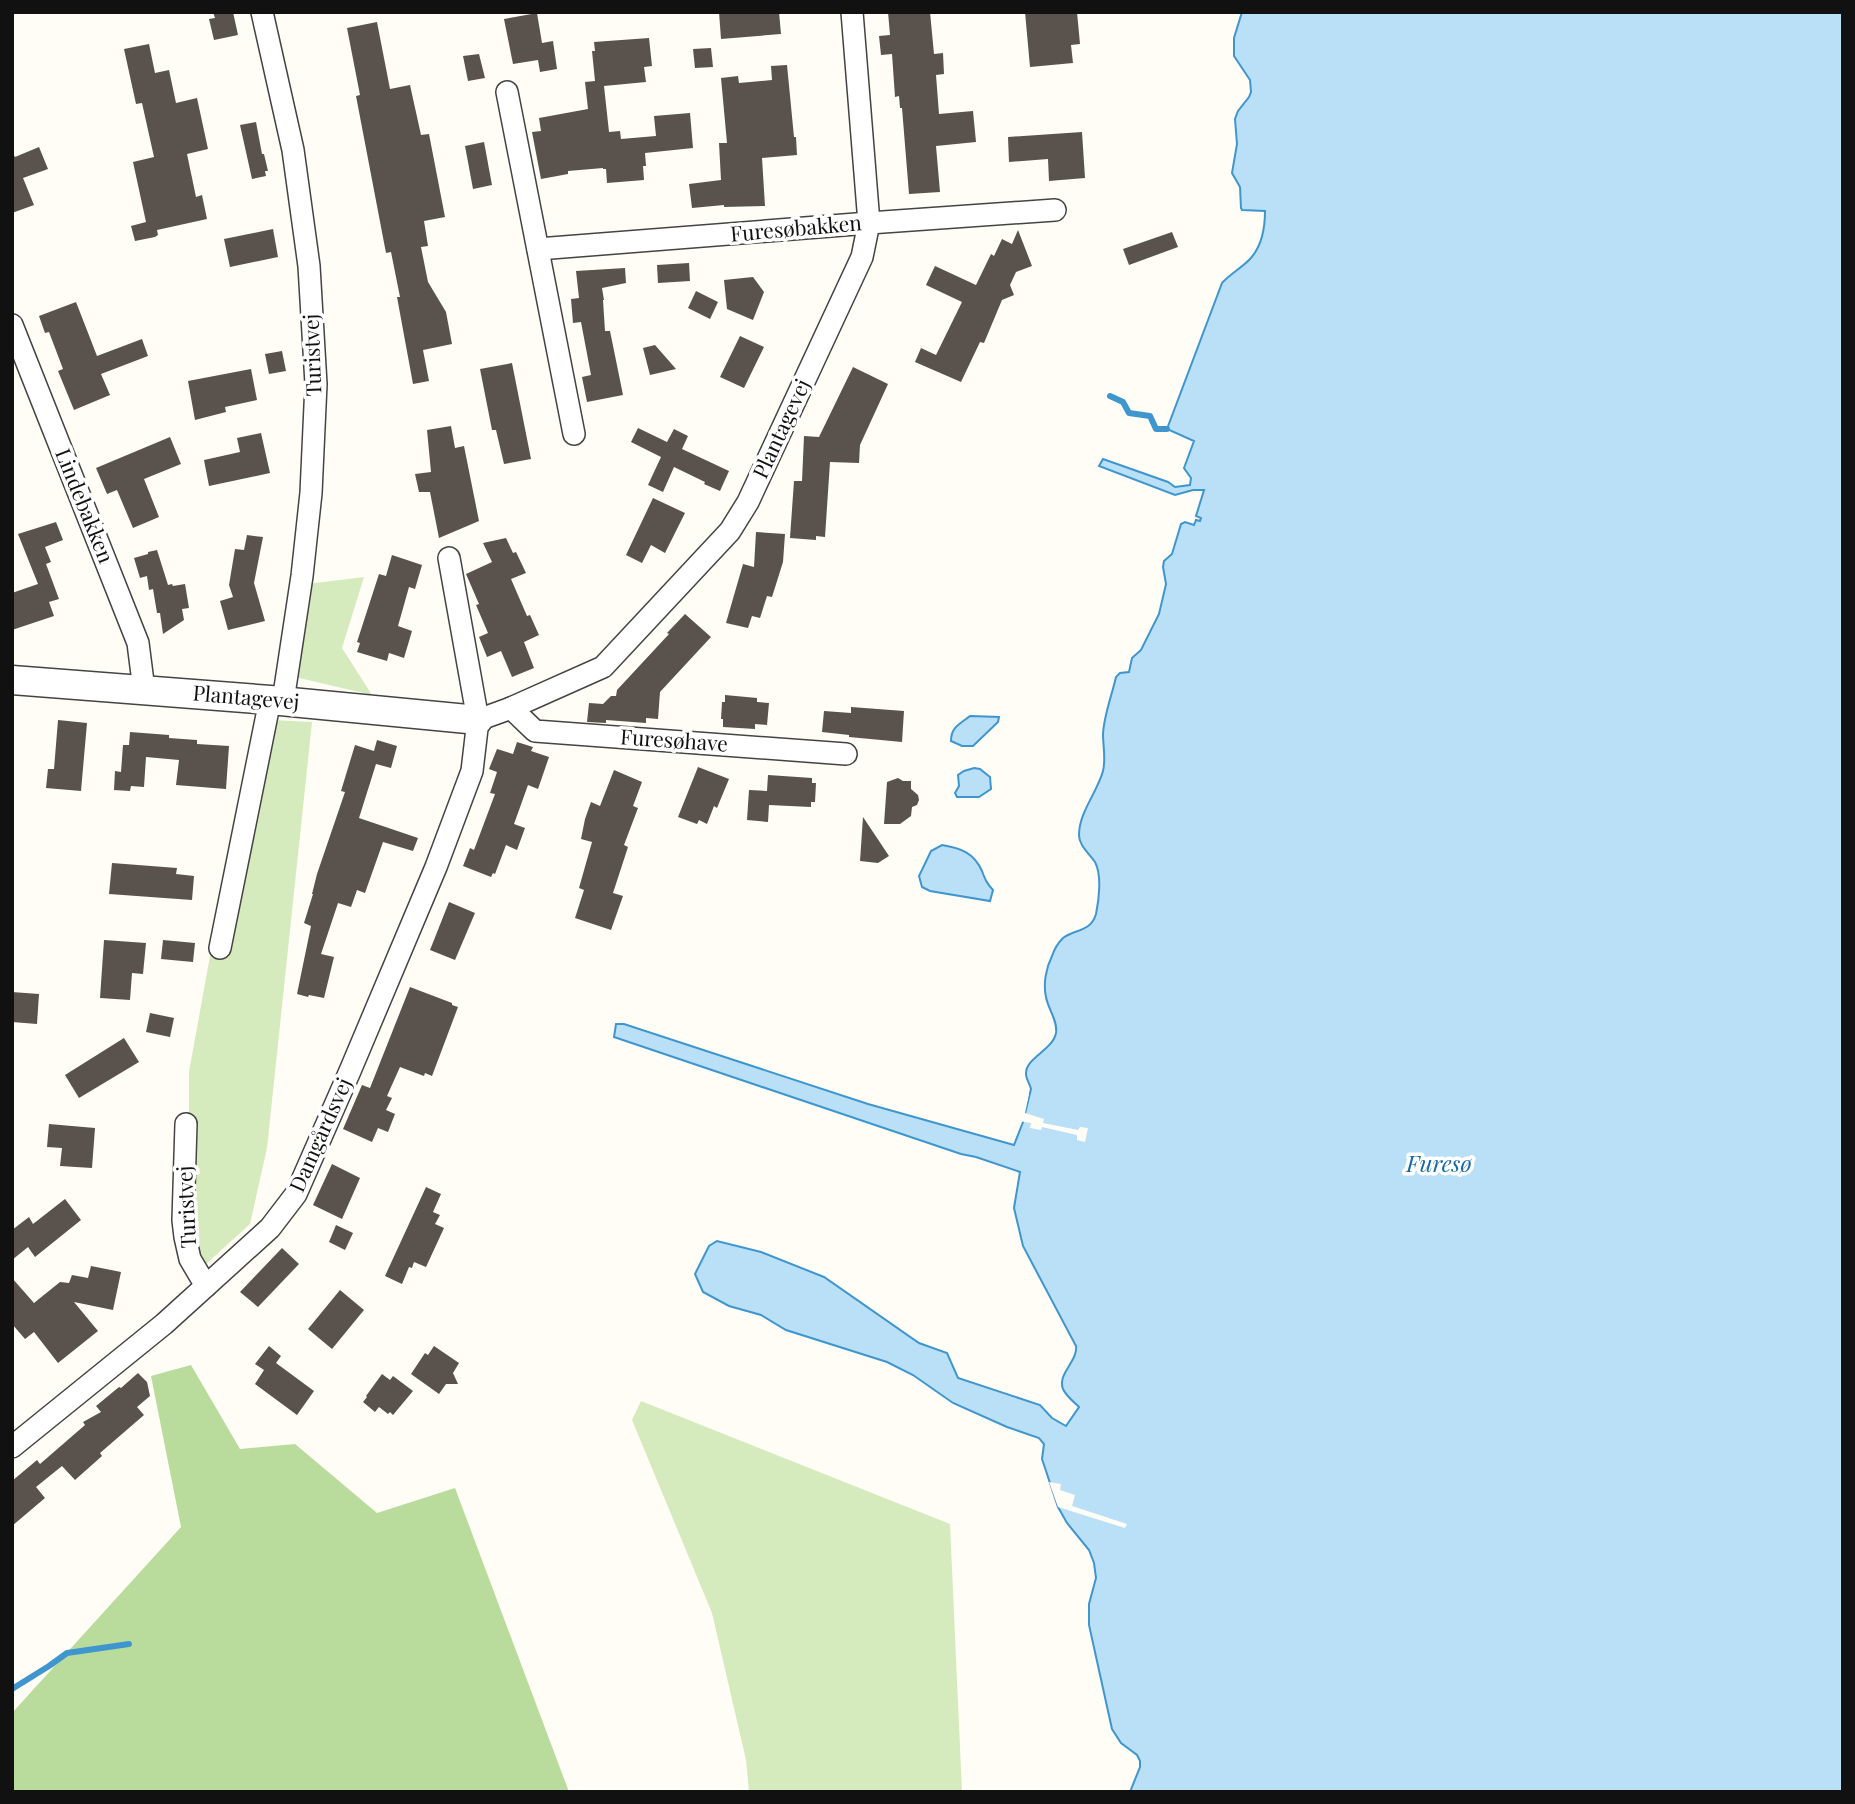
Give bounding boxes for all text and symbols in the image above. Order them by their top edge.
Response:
street label: Furesøbakken [729,207,863,247]
street label: Turistvej [296,313,326,397]
street label: Plantagevej [745,374,815,482]
street label: Lindebakken [50,444,122,567]
street label: Plantagevej [192,677,301,715]
street label: Furesøhave [619,721,729,757]
street label: Damgårdsvej [282,1073,357,1196]
water label: Furesø [1405,1147,1472,1178]
street label: Turistvej [169,1165,201,1249]

